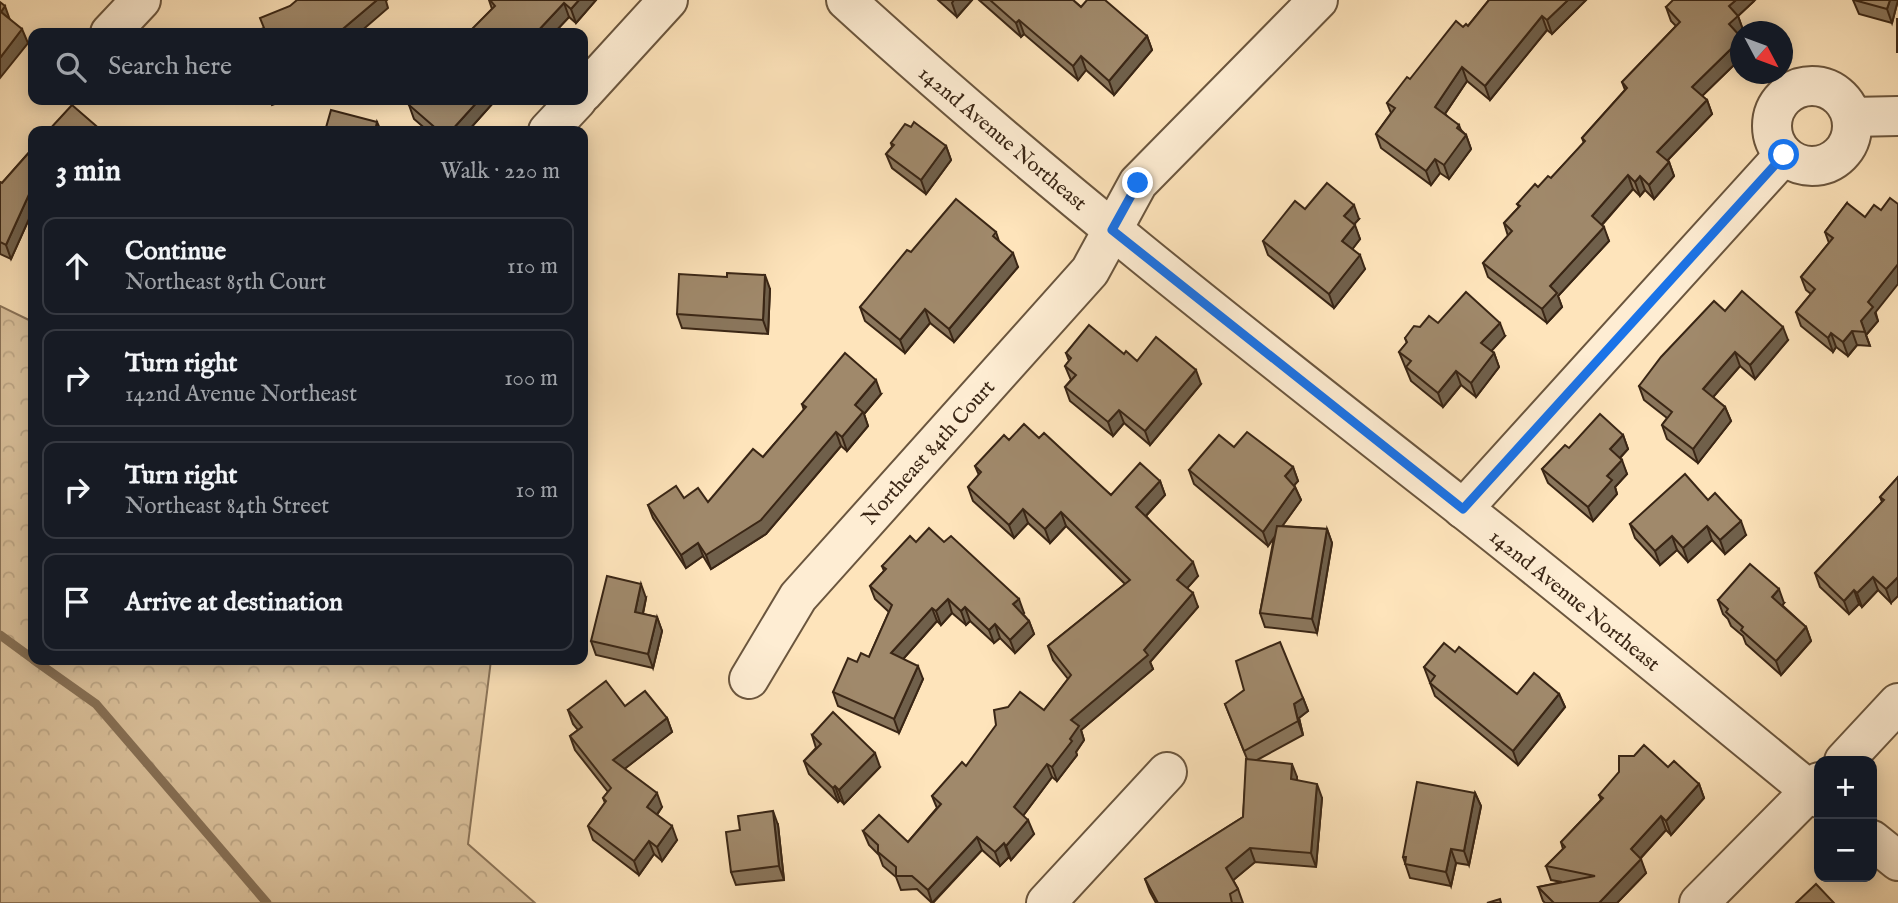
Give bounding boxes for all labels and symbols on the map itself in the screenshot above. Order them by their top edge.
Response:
north arrow [1730,21,1793,84]
street label: 142nd Avenue Northeast [912,61,1092,218]
route start [1768,139,1799,170]
route end [1122,167,1153,198]
street label: Northeast 84th Court [857,375,1001,531]
street label: 142nd Avenue Northeast [1483,524,1665,678]

